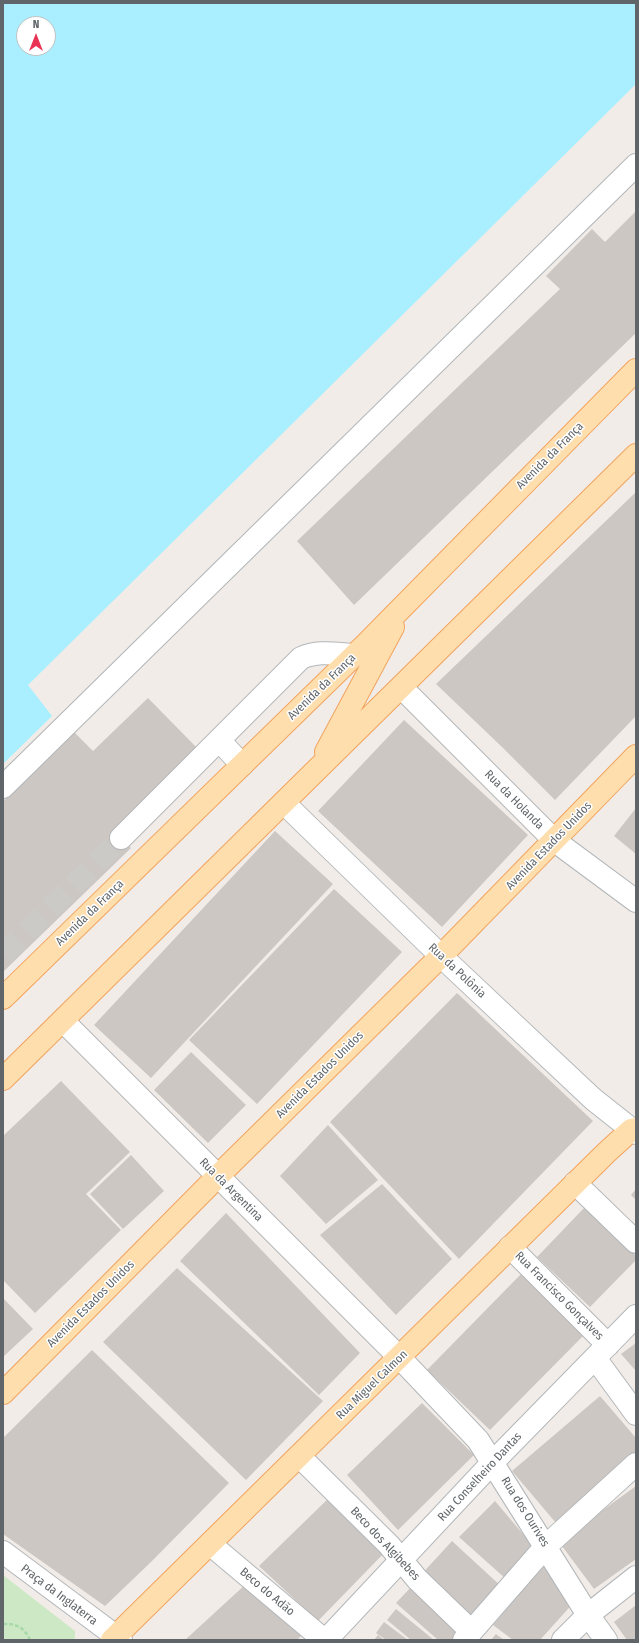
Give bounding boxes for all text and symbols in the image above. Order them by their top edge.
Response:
north arrow [16,16,56,56]
text: N [33,18,39,31]
street label: Avenida da França [513,419,587,493]
street label: Avenida da França [285,651,359,723]
street label: Rua da Holanda [481,767,547,833]
street label: Avenida Estados Unidos [503,799,595,893]
street label: Avenida da França [53,877,127,949]
street label: Rua da Polônia [425,941,489,1001]
street label: Avenida Estados Unidos [273,1028,367,1122]
street label: Rua da Argentina [196,1155,266,1225]
street label: Rua Francisco Gonçalves [512,1249,606,1343]
street label: Avenida Estados Unidos [44,1257,138,1351]
street label: Rua Miguel Calmon [333,1347,411,1423]
street label: Rua Conselheiro Dantas [435,1430,525,1524]
street label: Rua dos Ourives [498,1474,552,1550]
street label: Beco dos Algibebes [347,1504,423,1584]
street label: Praça da Inglaterra [18,1561,100,1629]
street label: Beco do Adão [237,1565,297,1619]

